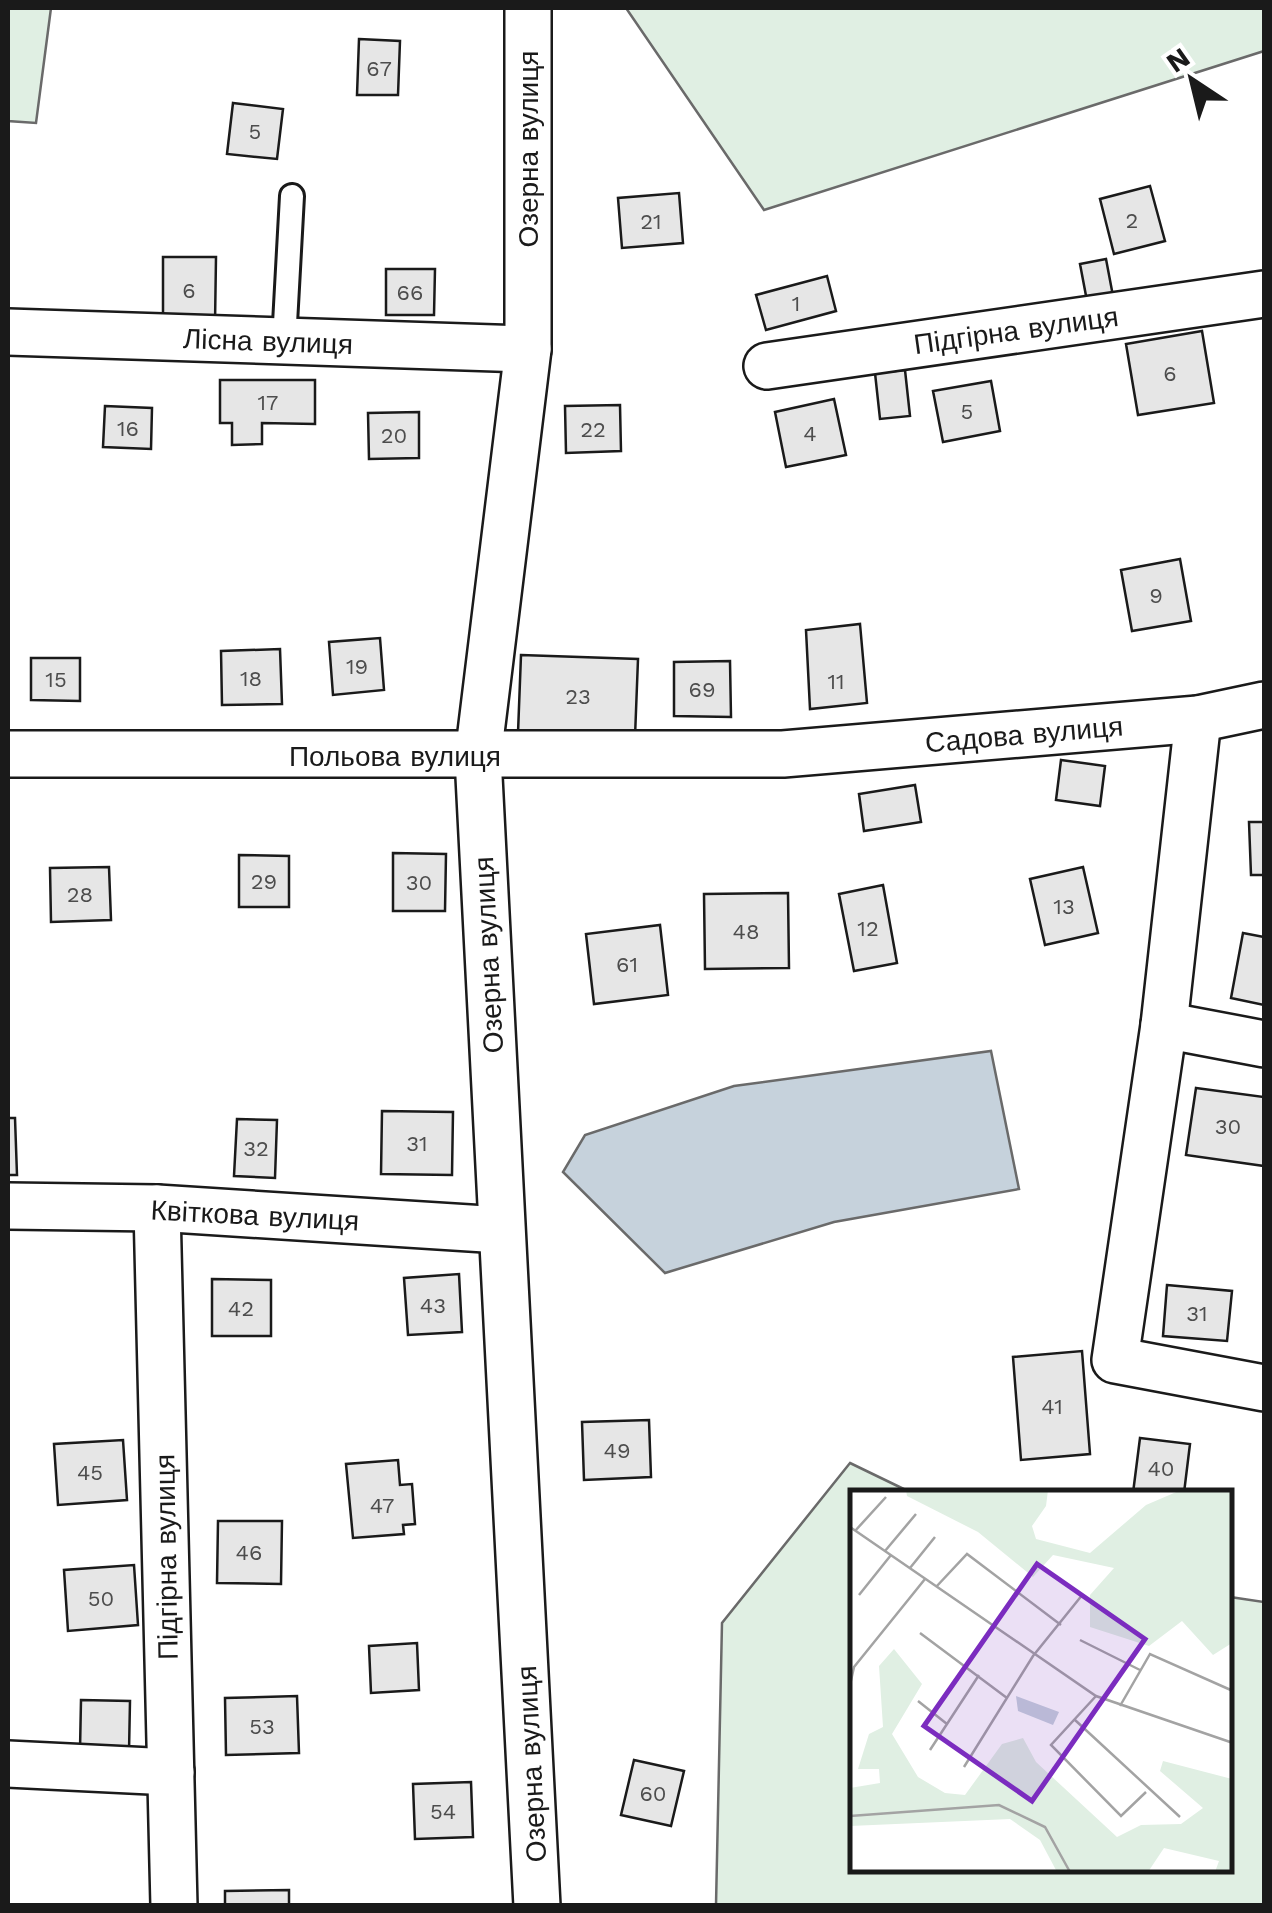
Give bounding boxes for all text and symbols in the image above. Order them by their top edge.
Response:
north arrow [1142,30,1242,130]
text: N [1160,40,1196,79]
street label: Озерна вулиця [512,51,545,247]
house number: 67 [366,56,392,81]
house number: 5 [249,119,261,144]
house number: 2 [1126,208,1138,233]
house number: 21 [640,209,662,234]
house number: 6 [182,278,196,303]
house number: 66 [397,280,423,305]
house number: 1 [792,291,800,316]
street label: Підгірна вулиця [912,300,1120,361]
street label: Лісна вулиця [182,322,354,361]
house number: 6 [1163,361,1177,386]
house number: 17 [258,390,278,415]
house number: 5 [961,399,973,424]
house number: 16 [117,416,139,441]
house number: 22 [580,417,606,442]
house number: 4 [803,421,817,446]
house number: 20 [381,423,407,448]
house number: 9 [1149,583,1163,608]
house number: 19 [346,654,368,679]
house number: 18 [240,666,262,691]
house number: 15 [45,667,67,692]
house number: 11 [827,669,845,694]
house number: 69 [689,677,715,702]
house number: 23 [565,684,591,709]
street label: Садова вулиця [924,709,1124,760]
street label: Польова вулиця [289,740,501,773]
street label: Озерна вулиця [467,856,510,1054]
house number: 29 [251,869,277,894]
house number: 30 [406,870,432,895]
house number: 28 [67,882,93,907]
house number: 13 [1053,894,1075,919]
house number: 12 [857,916,879,941]
house number: 48 [733,919,760,944]
house number: 61 [616,952,638,977]
house number: 30 [1215,1114,1241,1139]
house number: 31 [406,1131,428,1156]
house number: 32 [243,1136,269,1161]
street label: Квіткова вулиця [150,1194,360,1237]
house number: 43 [420,1293,446,1318]
house number: 42 [228,1296,254,1321]
house number: 31 [1186,1301,1208,1326]
house number: 41 [1041,1394,1063,1419]
house number: 49 [603,1438,631,1463]
street label: Підгірна вулиця [148,1454,185,1660]
house number: 40 [1147,1456,1175,1481]
house number: 45 [77,1460,103,1485]
inset map [850,1490,1232,1873]
house number: 47 [370,1493,394,1518]
house number: 46 [236,1540,262,1565]
house number: 50 [88,1586,114,1611]
street label: Озерна вулиця [510,1665,553,1863]
house number: 53 [249,1714,275,1739]
house number: 60 [639,1781,667,1806]
house number: 54 [430,1799,456,1824]

